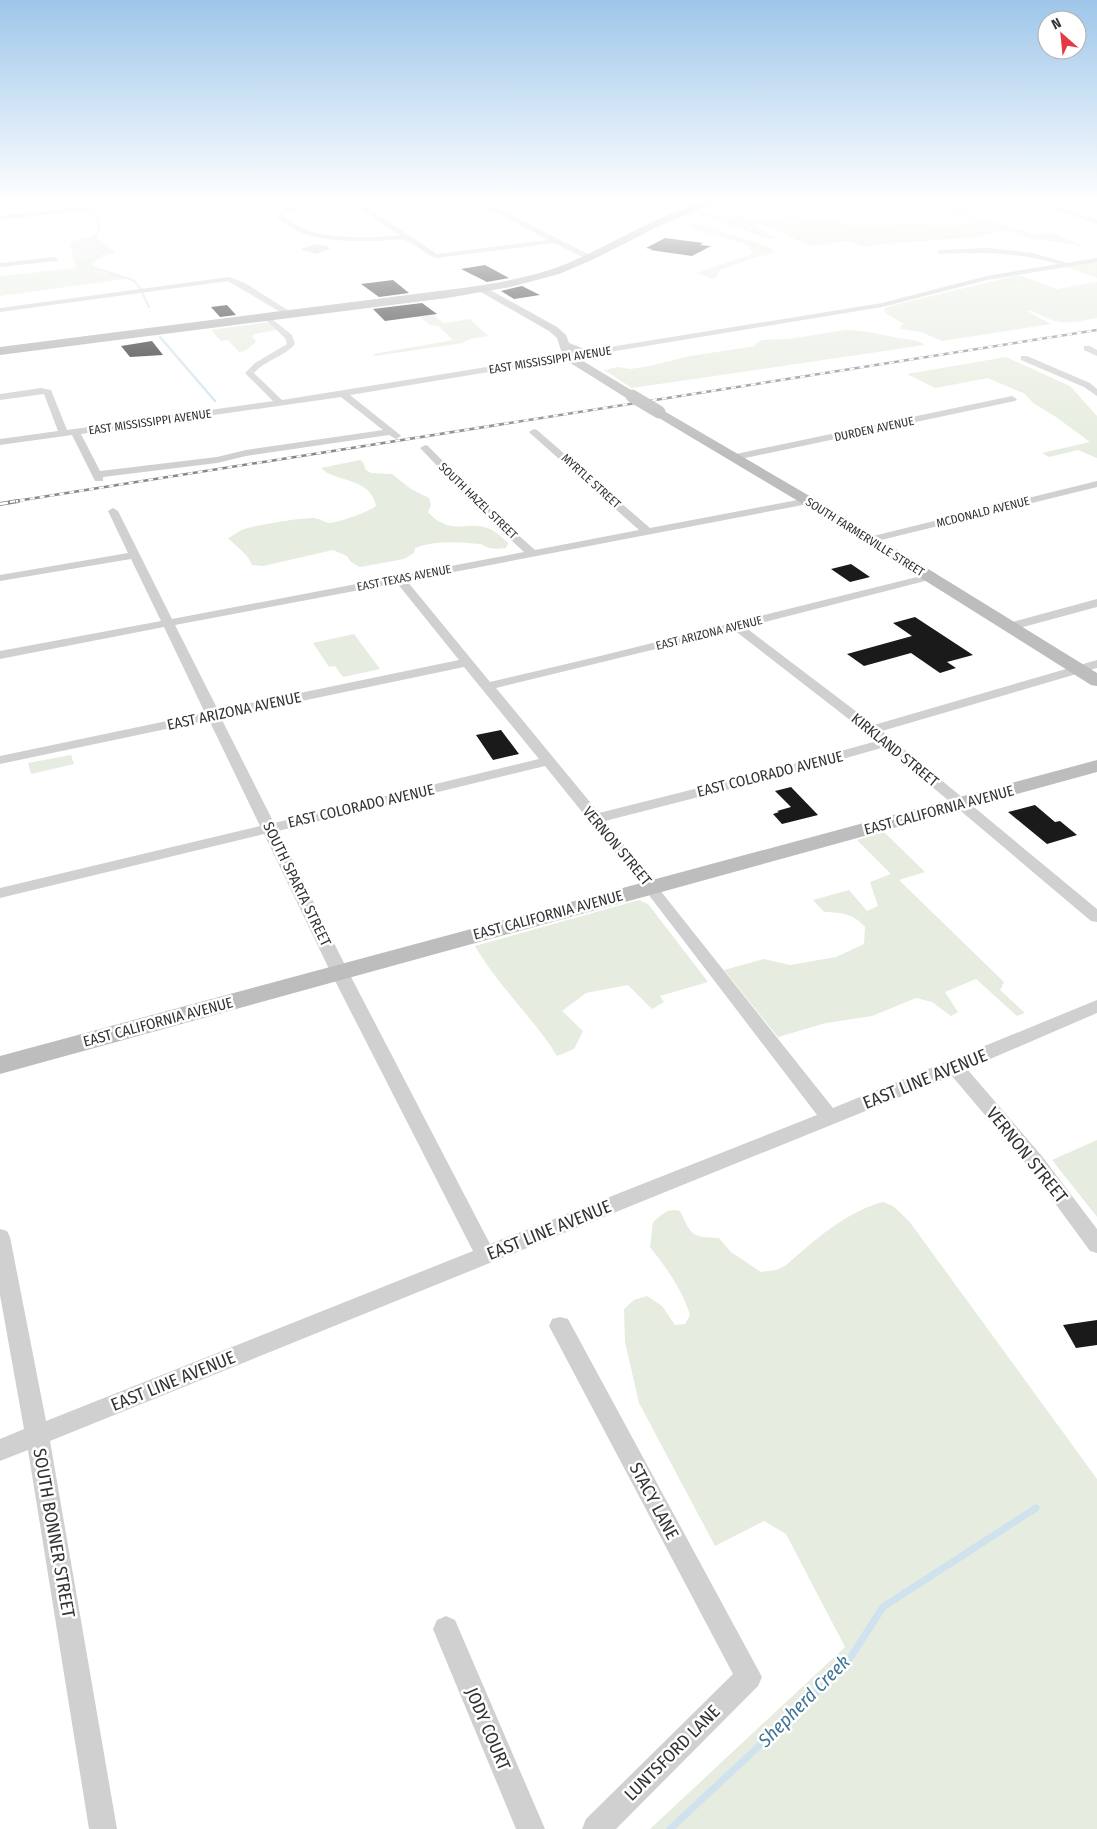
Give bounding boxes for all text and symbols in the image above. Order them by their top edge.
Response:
north arrow [1037,10,1087,60]
text: N [1049,14,1064,33]
street label: EAST MISSISSIPPI AVENUE [488,343,613,377]
street label: EAST MISSISSIPPI AVENUE [88,406,213,438]
street label: DURDEN AVENUE [833,414,915,444]
street label: MYRTLE STREET [559,451,624,511]
street label: SOUTH HAZEL STREET [436,460,521,542]
street label: MCDONALD AVENUE [935,494,1031,530]
street label: SOUTH FARMERVILLE STREET [803,495,927,580]
street label: EAST TEXAS AVENUE [356,562,453,594]
street label: EAST ARIZONA AVENUE [654,613,764,653]
street label: EAST ARIZONA AVENUE [165,688,303,734]
street label: KIRKLAND STREET [848,709,942,791]
street label: EAST COLORADO AVENUE [695,747,845,801]
street label: EAST COLORADO AVENUE [286,780,436,832]
street label: EAST CALIFORNIA AVENUE [862,781,1016,839]
street label: VERNON STREET [579,803,655,889]
street label: SOUTH SPARTA STREET [259,819,335,949]
street label: EAST CALIFORNIA AVENUE [471,886,625,944]
street label: EAST CALIFORNIA AVENUE [81,993,235,1051]
street label: EAST LINE AVENUE [860,1044,990,1114]
street label: VERNON STREET [982,1103,1073,1208]
street label: EAST LINE AVENUE [484,1195,614,1265]
street label: EAST LINE AVENUE [108,1346,238,1416]
street label: SOUTH BONNER STREET [28,1447,80,1620]
street label: STACY LANE [625,1459,683,1543]
water label: Shepherd Creek [753,1650,855,1752]
street label: JODY COURT [461,1684,516,1774]
street label: LUNTSFORD LANE [620,1701,724,1805]

